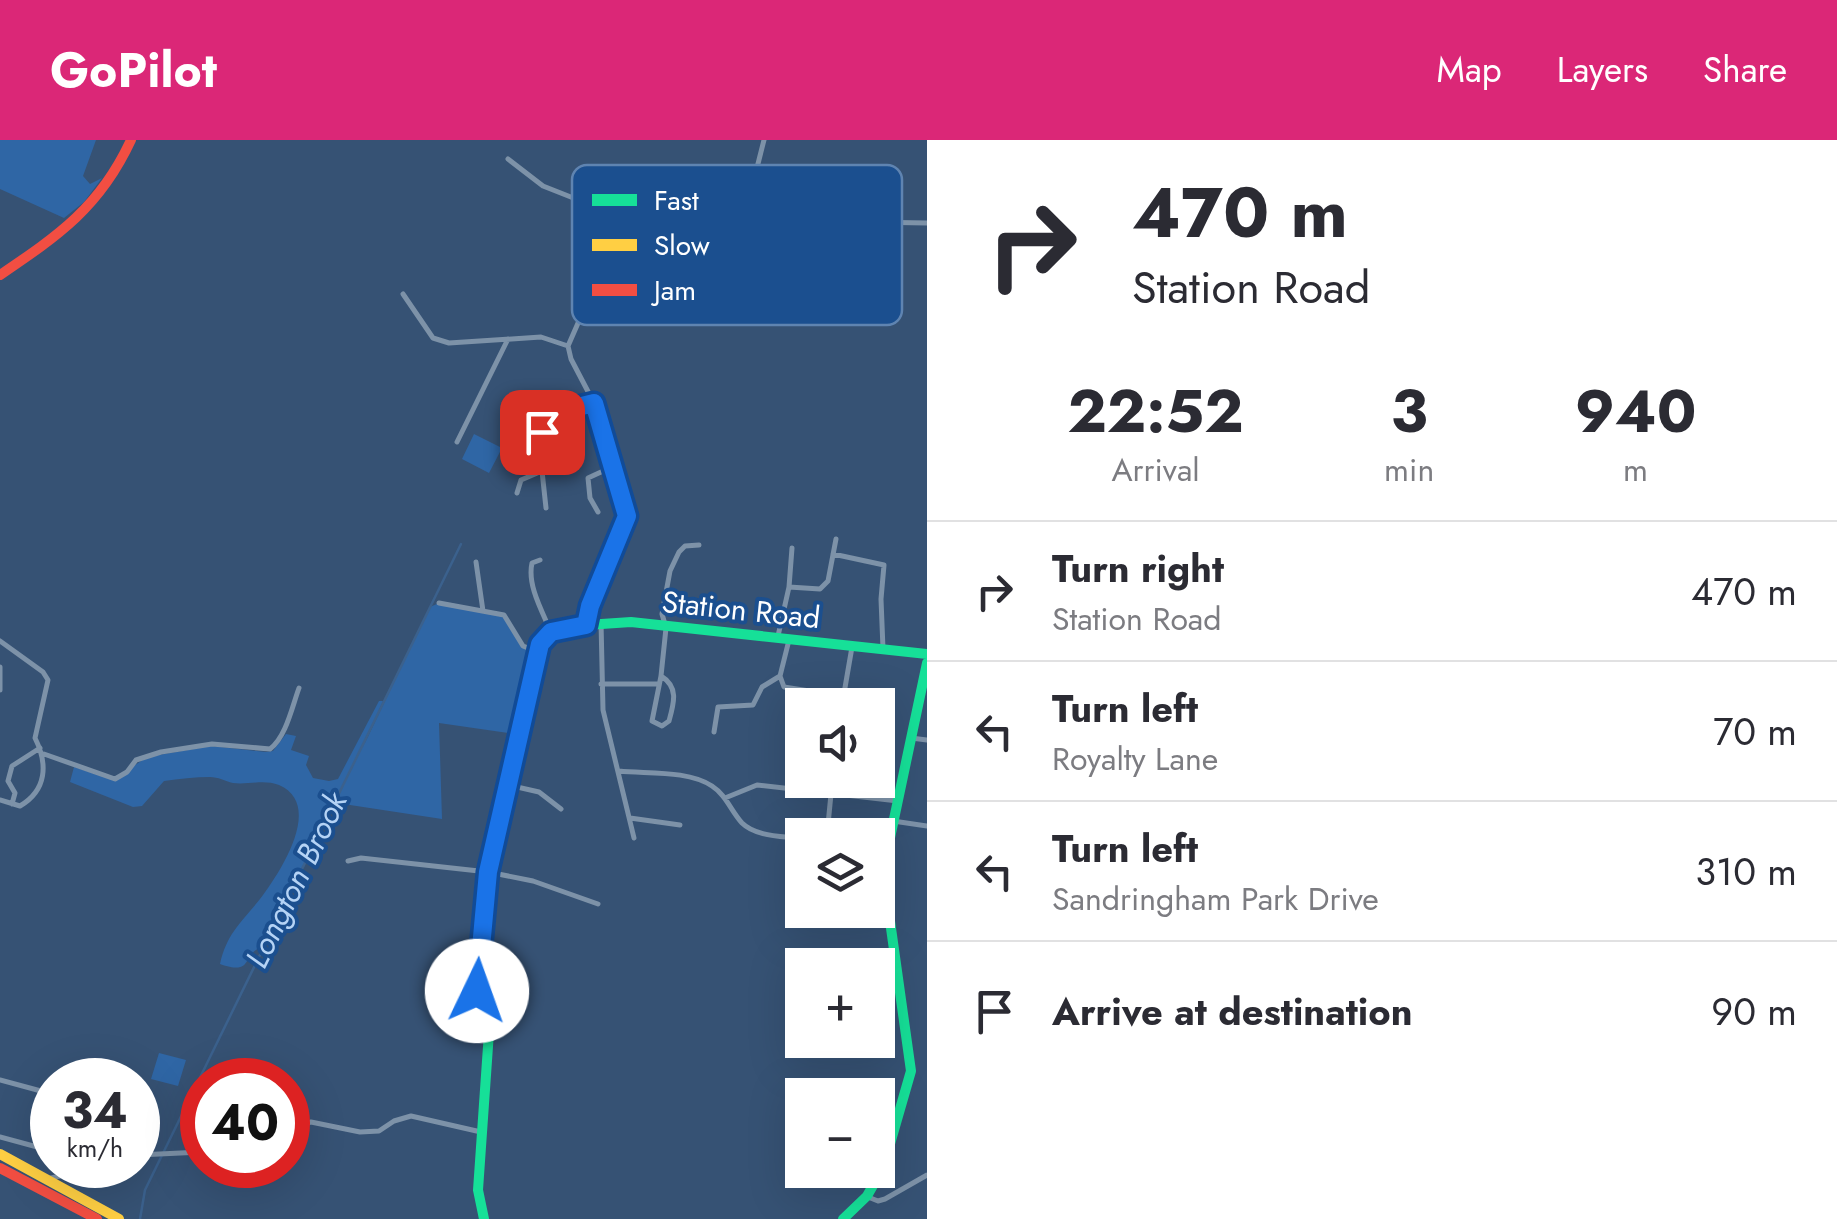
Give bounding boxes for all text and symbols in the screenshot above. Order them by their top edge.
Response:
text: GoPilot [50,36,217,105]
text: Map [1437,45,1502,95]
text: Layers [1557,45,1648,95]
text: Share [1703,45,1787,95]
text: 470 m [1132,162,1348,263]
legend [572,165,902,325]
text: Fast [654,180,699,221]
icon: right [967,180,1097,310]
text: Slow [654,225,710,266]
text: Station Road [1132,255,1370,320]
text: Jam [650,270,696,311]
text: 22:52 [1068,368,1244,455]
text: 3 [1391,368,1428,455]
text: 940 [1575,368,1696,455]
pin [500,390,585,475]
icon: arrive [515,405,570,460]
text: Arrival [1111,447,1200,493]
text: min [1384,447,1434,493]
text: m [1623,447,1648,493]
text: Turn right [1052,541,1224,596]
icon: right [967,564,1022,619]
text: 470 m [1691,564,1797,619]
street label: Station Road [660,580,822,639]
text: Station Road [1052,596,1222,642]
text: Turn left [1052,681,1198,736]
map controls [785,688,895,1188]
button: sound [785,688,895,798]
icon: left [967,704,1022,759]
text: 70 m [1713,704,1797,759]
text: Royalty Lane [1052,736,1218,782]
water label: Longton Brook [234,783,359,976]
button: layers [785,818,895,928]
text: Turn left [1052,821,1198,876]
icon: left [967,844,1022,899]
text: 310 m [1695,844,1797,899]
text: Sandringham Park Drive [1052,876,1379,922]
position arrow [425,939,529,1043]
button: + [785,948,895,1058]
icon: arrive [967,984,1022,1039]
text: Arrive at destination [1052,984,1413,1039]
text: 90 m [1711,984,1797,1039]
speed limit sign: 40 [180,1058,310,1188]
text: 34 [62,1074,128,1147]
button: − [785,1078,895,1188]
text: km/h [67,1130,123,1166]

